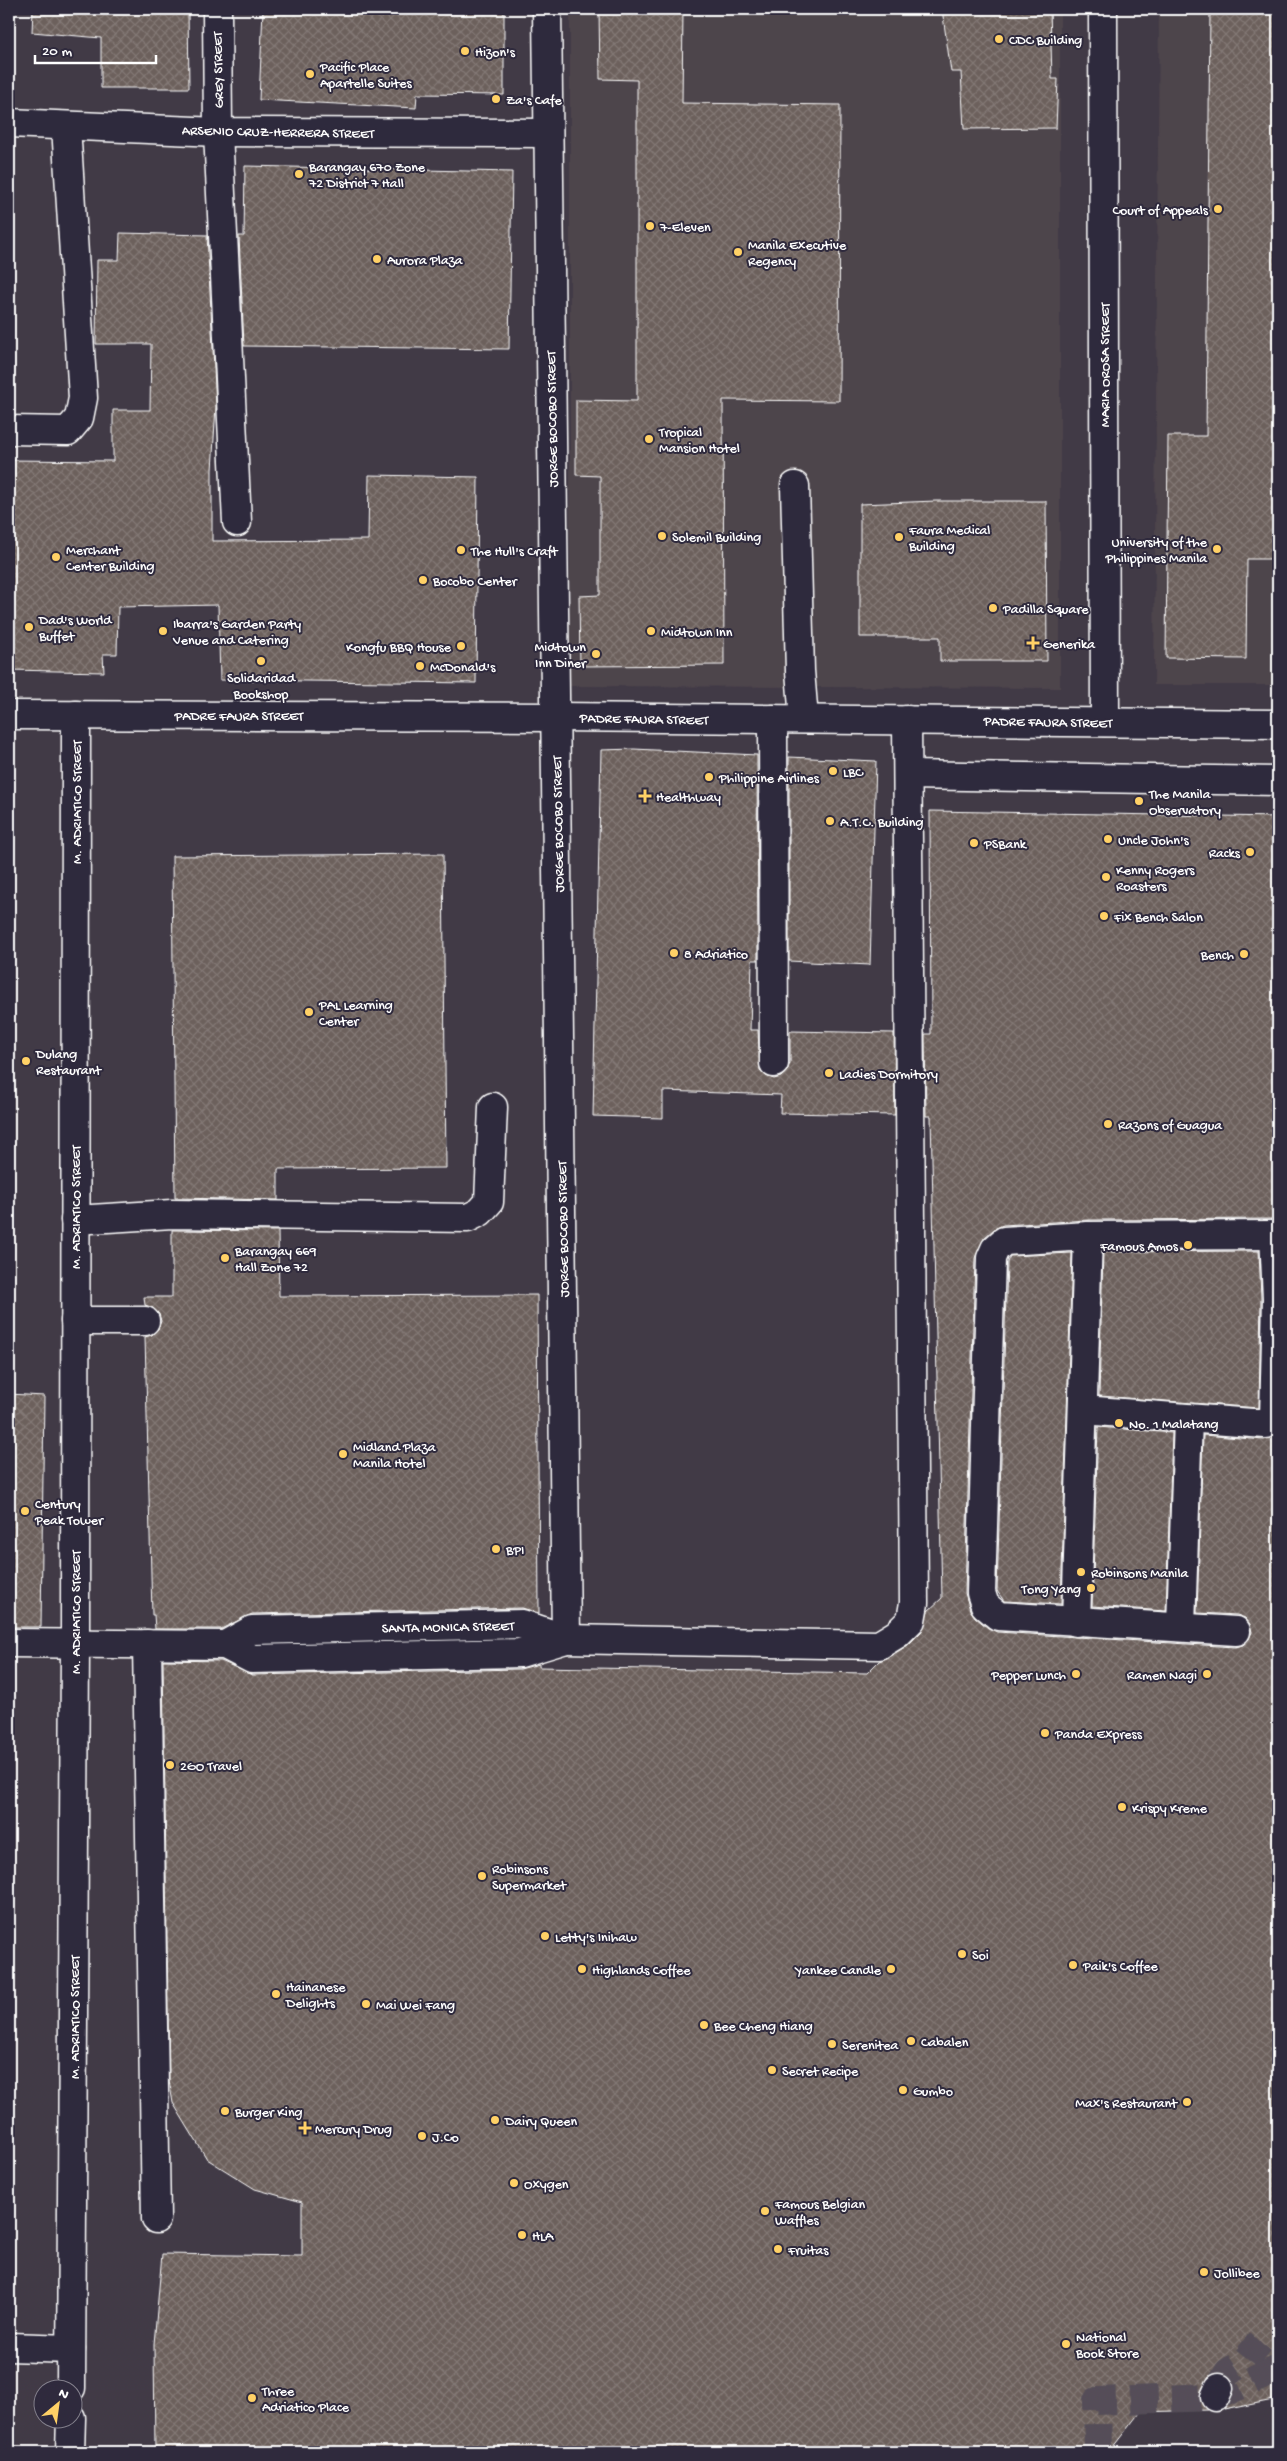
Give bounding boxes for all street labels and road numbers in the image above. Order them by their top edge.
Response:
street label: GREY STREET [210,31,229,108]
street label: ARSENIO CRUZ-HERRERA STREET [182,123,375,144]
street label: MARIA OROSA STREET [1098,302,1115,427]
street label: JORGE BOCOBO STREET [544,350,563,487]
street label: PADRE FAURA STREET [174,709,304,726]
street label: PADRE FAURA STREET [578,711,709,730]
street label: PADRE FAURA STREET [982,714,1113,733]
street label: M. ADRIATICO STREET [70,739,87,864]
street label: JORGE BOCOBO STREET [550,755,569,892]
street label: M. ADRIATICO STREET [69,1144,86,1269]
street label: JORGE BOCOBO STREET [555,1160,574,1297]
street label: M. ADRIATICO STREET [69,1549,86,1674]
street label: SANTA MONICA STREET [382,1619,515,1638]
street label: M. ADRIATICO STREET [68,1954,85,2079]

